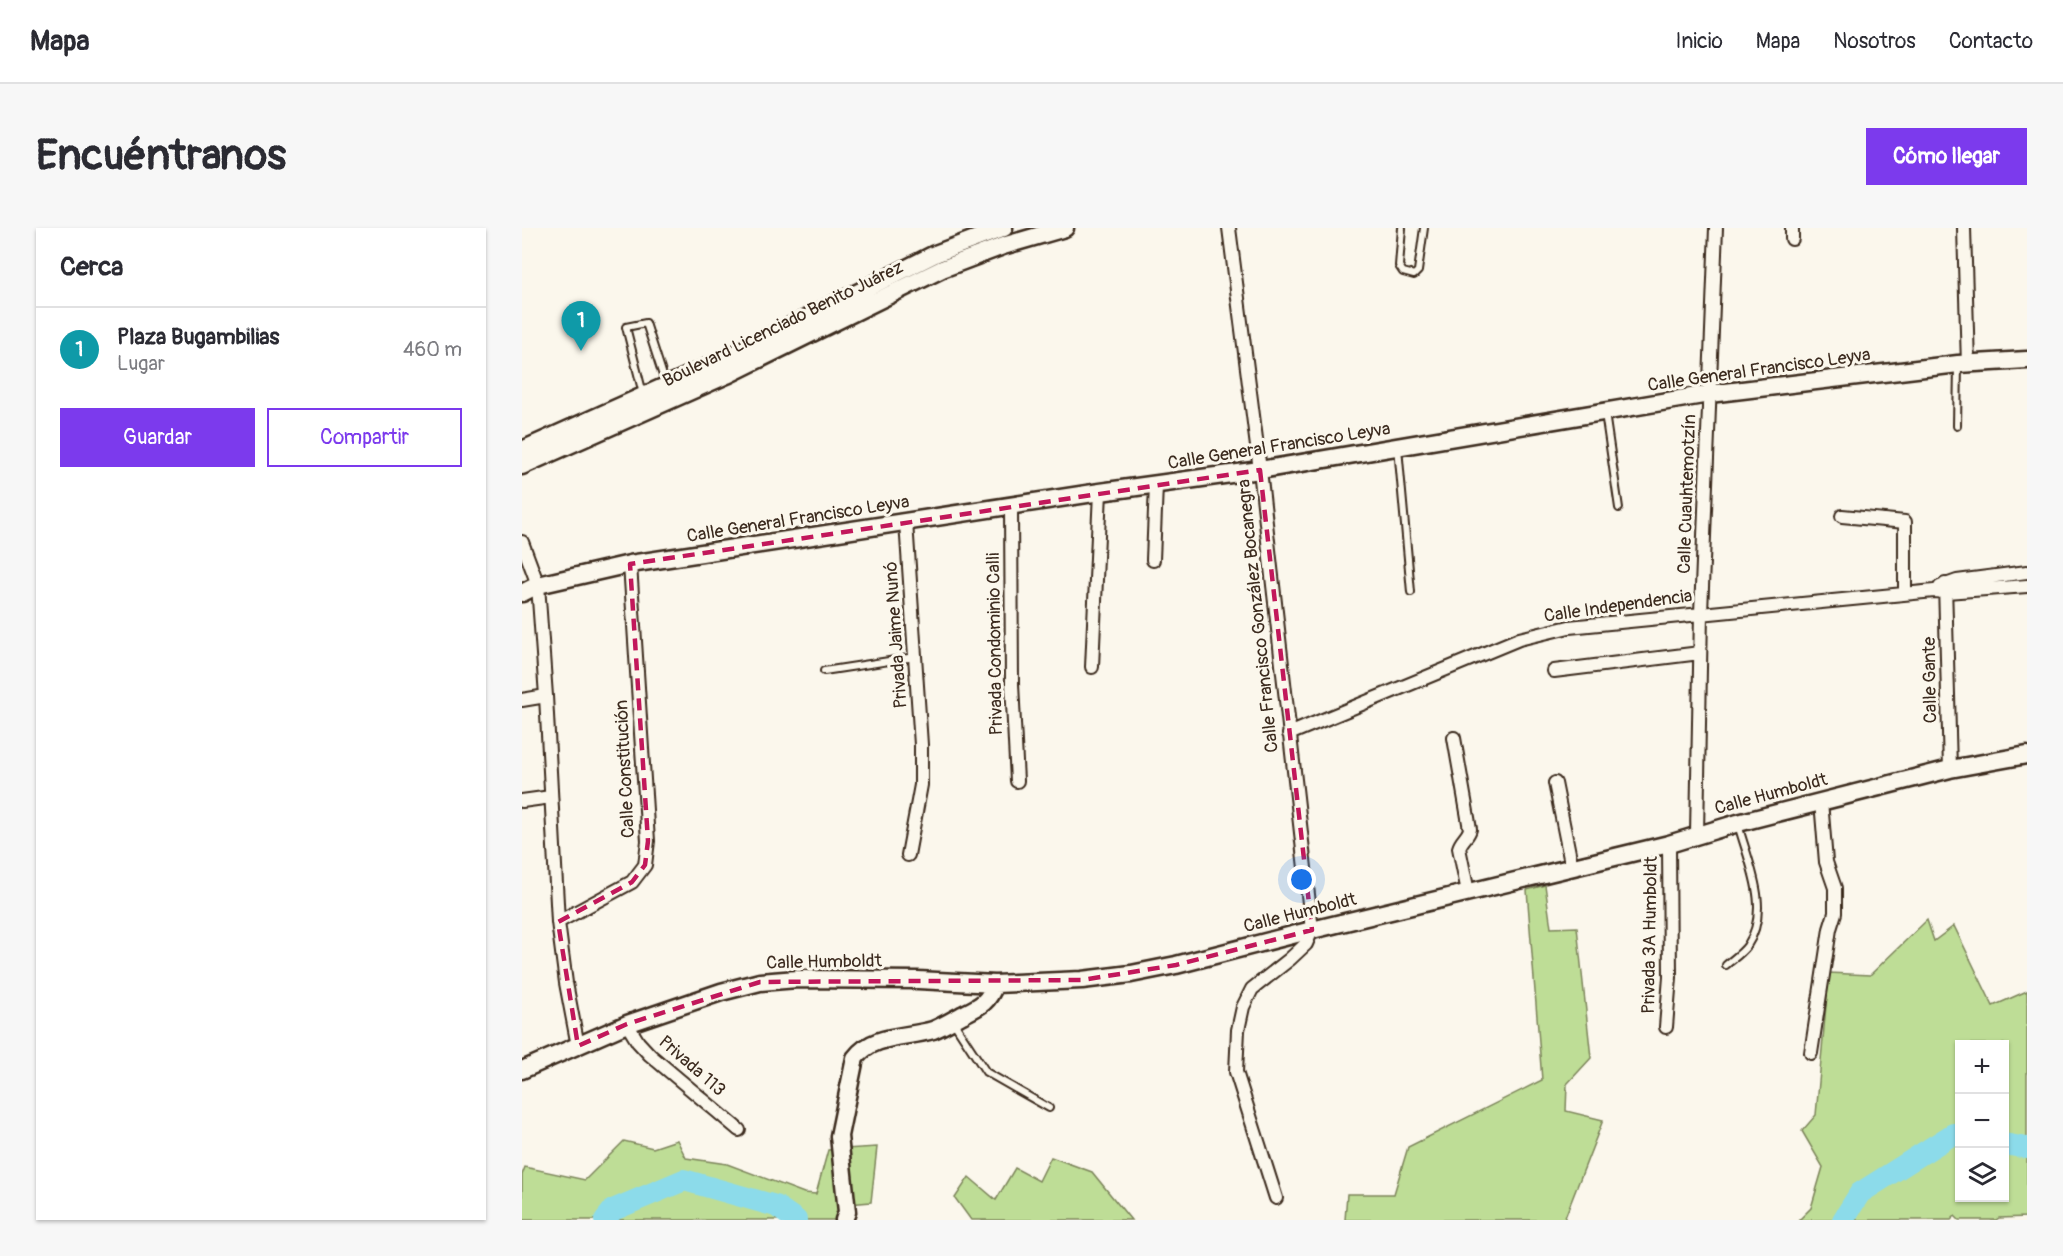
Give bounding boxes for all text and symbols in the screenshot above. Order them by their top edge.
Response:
text: Mapa [30,24,89,59]
text: Inicio [1676,28,1723,55]
text: Mapa [1756,28,1800,55]
text: Nosotros [1833,28,1916,55]
text: Contacto [1949,28,2033,55]
button: Cómo llegar [1866,128,2027,185]
text: Encuéntranos [36,130,286,182]
text: Cerca [60,251,123,283]
street label: Boulevard Licenciado Benito Juárez [659,256,907,392]
pin: 1 [562,302,600,351]
text: Plaza Bugambilias [117,323,279,351]
text: 1 [76,337,83,362]
text: 460 m [403,337,462,362]
street label: Calle General Francisco Leyva [1646,343,1872,397]
text: Lugar [117,351,165,376]
button: Guardar [60,408,255,467]
button: Compartir [267,408,462,467]
street label: Calle Cuauhtemotzín [1673,414,1701,574]
street label: Calle General Francisco Leyva [1166,417,1392,475]
street label: Calle Francisco González Bocanegra [1232,478,1284,754]
street label: Calle General Francisco Leyva [685,490,911,548]
street label: Privada Condominio Calli [982,552,1008,736]
street label: Privada Jaime Nunó [879,561,913,709]
street label: Calle Independencia [1542,584,1694,628]
street label: Calle Gante [1918,636,1942,724]
street label: Calle Constitución [610,699,640,839]
street label: Calle Humboldt [1712,768,1831,820]
street label: Privada 3A Humboldt [1637,855,1663,1014]
your location [1287,865,1316,894]
street label: Calle Humboldt [1241,888,1360,938]
street label: Calle Humboldt [766,949,883,975]
street label: Privada 113 [654,1031,730,1101]
map controls [1955,1040,2009,1202]
button: + [1955,1040,2009,1094]
button: − [1955,1094,2009,1148]
button: layers [1955,1148,2009,1202]

